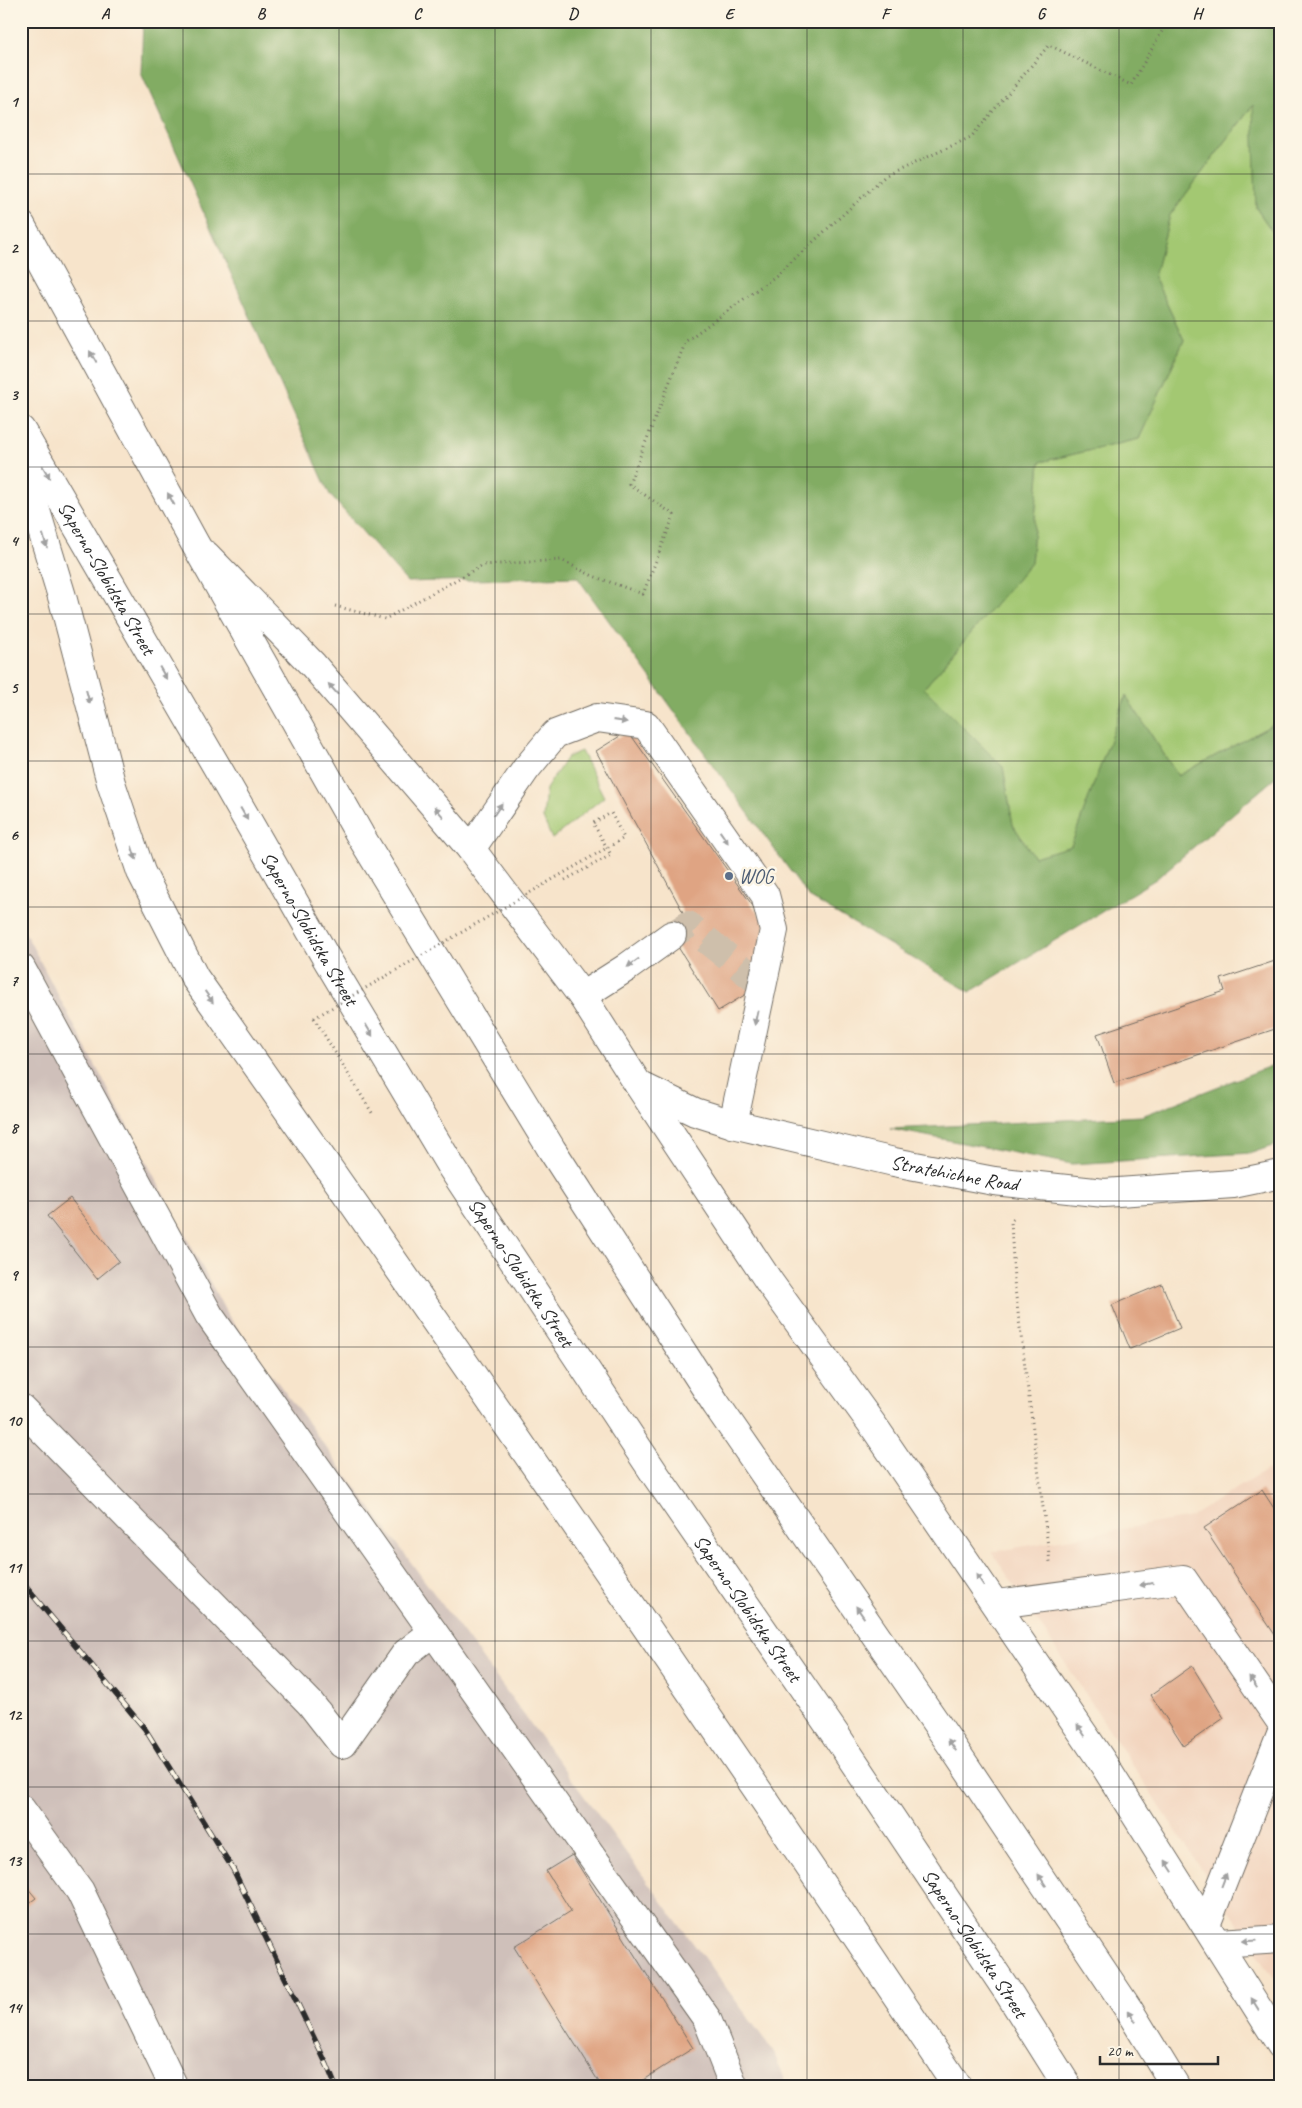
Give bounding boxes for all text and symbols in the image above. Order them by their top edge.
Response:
text: A [101,4,111,24]
text: B [257,4,267,24]
text: C [413,4,423,24]
text: D [568,4,579,24]
text: E [725,4,736,24]
text: F [881,4,892,24]
text: G [1037,4,1047,24]
text: H [1192,4,1204,24]
text: 1 [10,92,19,112]
text: 2 [10,238,19,258]
one-way arrow [89,349,97,364]
text: 3 [10,385,19,405]
one-way arrow [41,466,50,479]
one-way arrow [167,492,175,507]
street label: Saperno-Slobidska Street [52,497,162,661]
text: 4 [10,531,19,551]
one-way arrow [42,533,50,548]
one-way arrow [158,667,167,680]
text: 5 [11,678,20,698]
one-way arrow [328,683,339,696]
one-way arrow [85,690,93,705]
one-way arrow [613,718,629,726]
one-way arrow [493,802,503,815]
one-way arrow [434,806,445,819]
one-way arrow [240,807,248,821]
text: 6 [10,825,19,845]
one-way arrow [719,830,729,844]
one-way arrow [131,846,139,861]
street label: Saperno-Slobidska Street [255,847,365,1012]
place label: WOG [739,864,775,889]
marker: WOG [723,870,735,882]
one-way arrow [626,958,640,968]
text: 7 [10,971,19,991]
one-way arrow [204,990,214,1004]
one-way arrow [752,1011,760,1026]
one-way arrow [365,1024,374,1037]
text: 8 [10,1118,19,1138]
street label: Stratehichne Road [889,1150,1023,1197]
street label: Saperno-Slobidska Street [463,1194,581,1354]
text: 9 [10,1265,19,1285]
text: 10 [7,1411,23,1431]
street label: Saperno-Slobidska Street [688,1530,808,1689]
text: 11 [7,1558,23,1578]
one-way arrow [975,1574,985,1587]
one-way arrow [1137,1580,1153,1588]
one-way arrow [855,1605,864,1618]
one-way arrow [1248,1675,1258,1689]
text: 12 [7,1705,23,1725]
one-way arrow [1076,1723,1085,1737]
one-way arrow [947,1739,957,1752]
text: 13 [7,1851,23,1871]
one-way arrow [1164,1860,1173,1873]
street label: Saperno-Slobidska Street [916,1865,1034,2025]
one-way arrow [1220,1872,1228,1887]
one-way arrow [1037,1874,1047,1887]
one-way arrow [1241,1938,1257,1946]
one-way arrow [1251,1997,1260,2010]
text: 14 [7,1998,23,2018]
one-way arrow [1128,2009,1137,2022]
scale bar [1100,2033,1217,2065]
text: 20 m [1107,2042,1134,2061]

